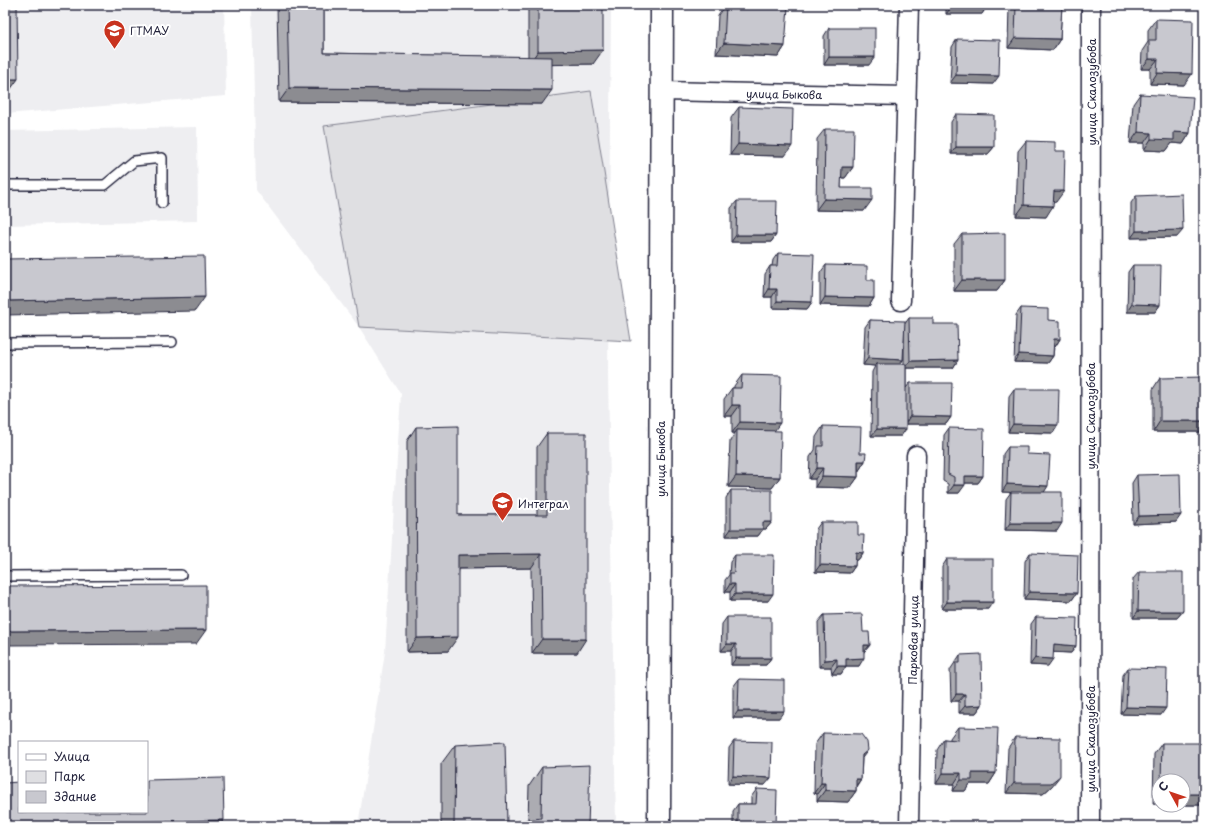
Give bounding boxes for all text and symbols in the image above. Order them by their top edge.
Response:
school or university icon: ГТМАУ [102,17,128,50]
place label: ГТМАУ [130,22,169,39]
street label: улица Скалозубова [1083,38,1100,146]
street label: улица Быкова [746,85,822,103]
street label: улица Скалозубова [1082,362,1099,470]
street label: улица Быкова [652,421,669,497]
school or university icon: Интеграл [489,490,515,523]
place label: Интеграл [518,495,569,512]
street label: Парковая улица [904,595,922,685]
street label: улица Скалозубова [1082,685,1099,793]
legend [18,741,148,813]
text: Улица [54,747,90,765]
text: Парк [54,767,86,785]
north arrow [1151,773,1191,813]
text: С [1154,778,1172,795]
text: Здание [54,787,96,805]

